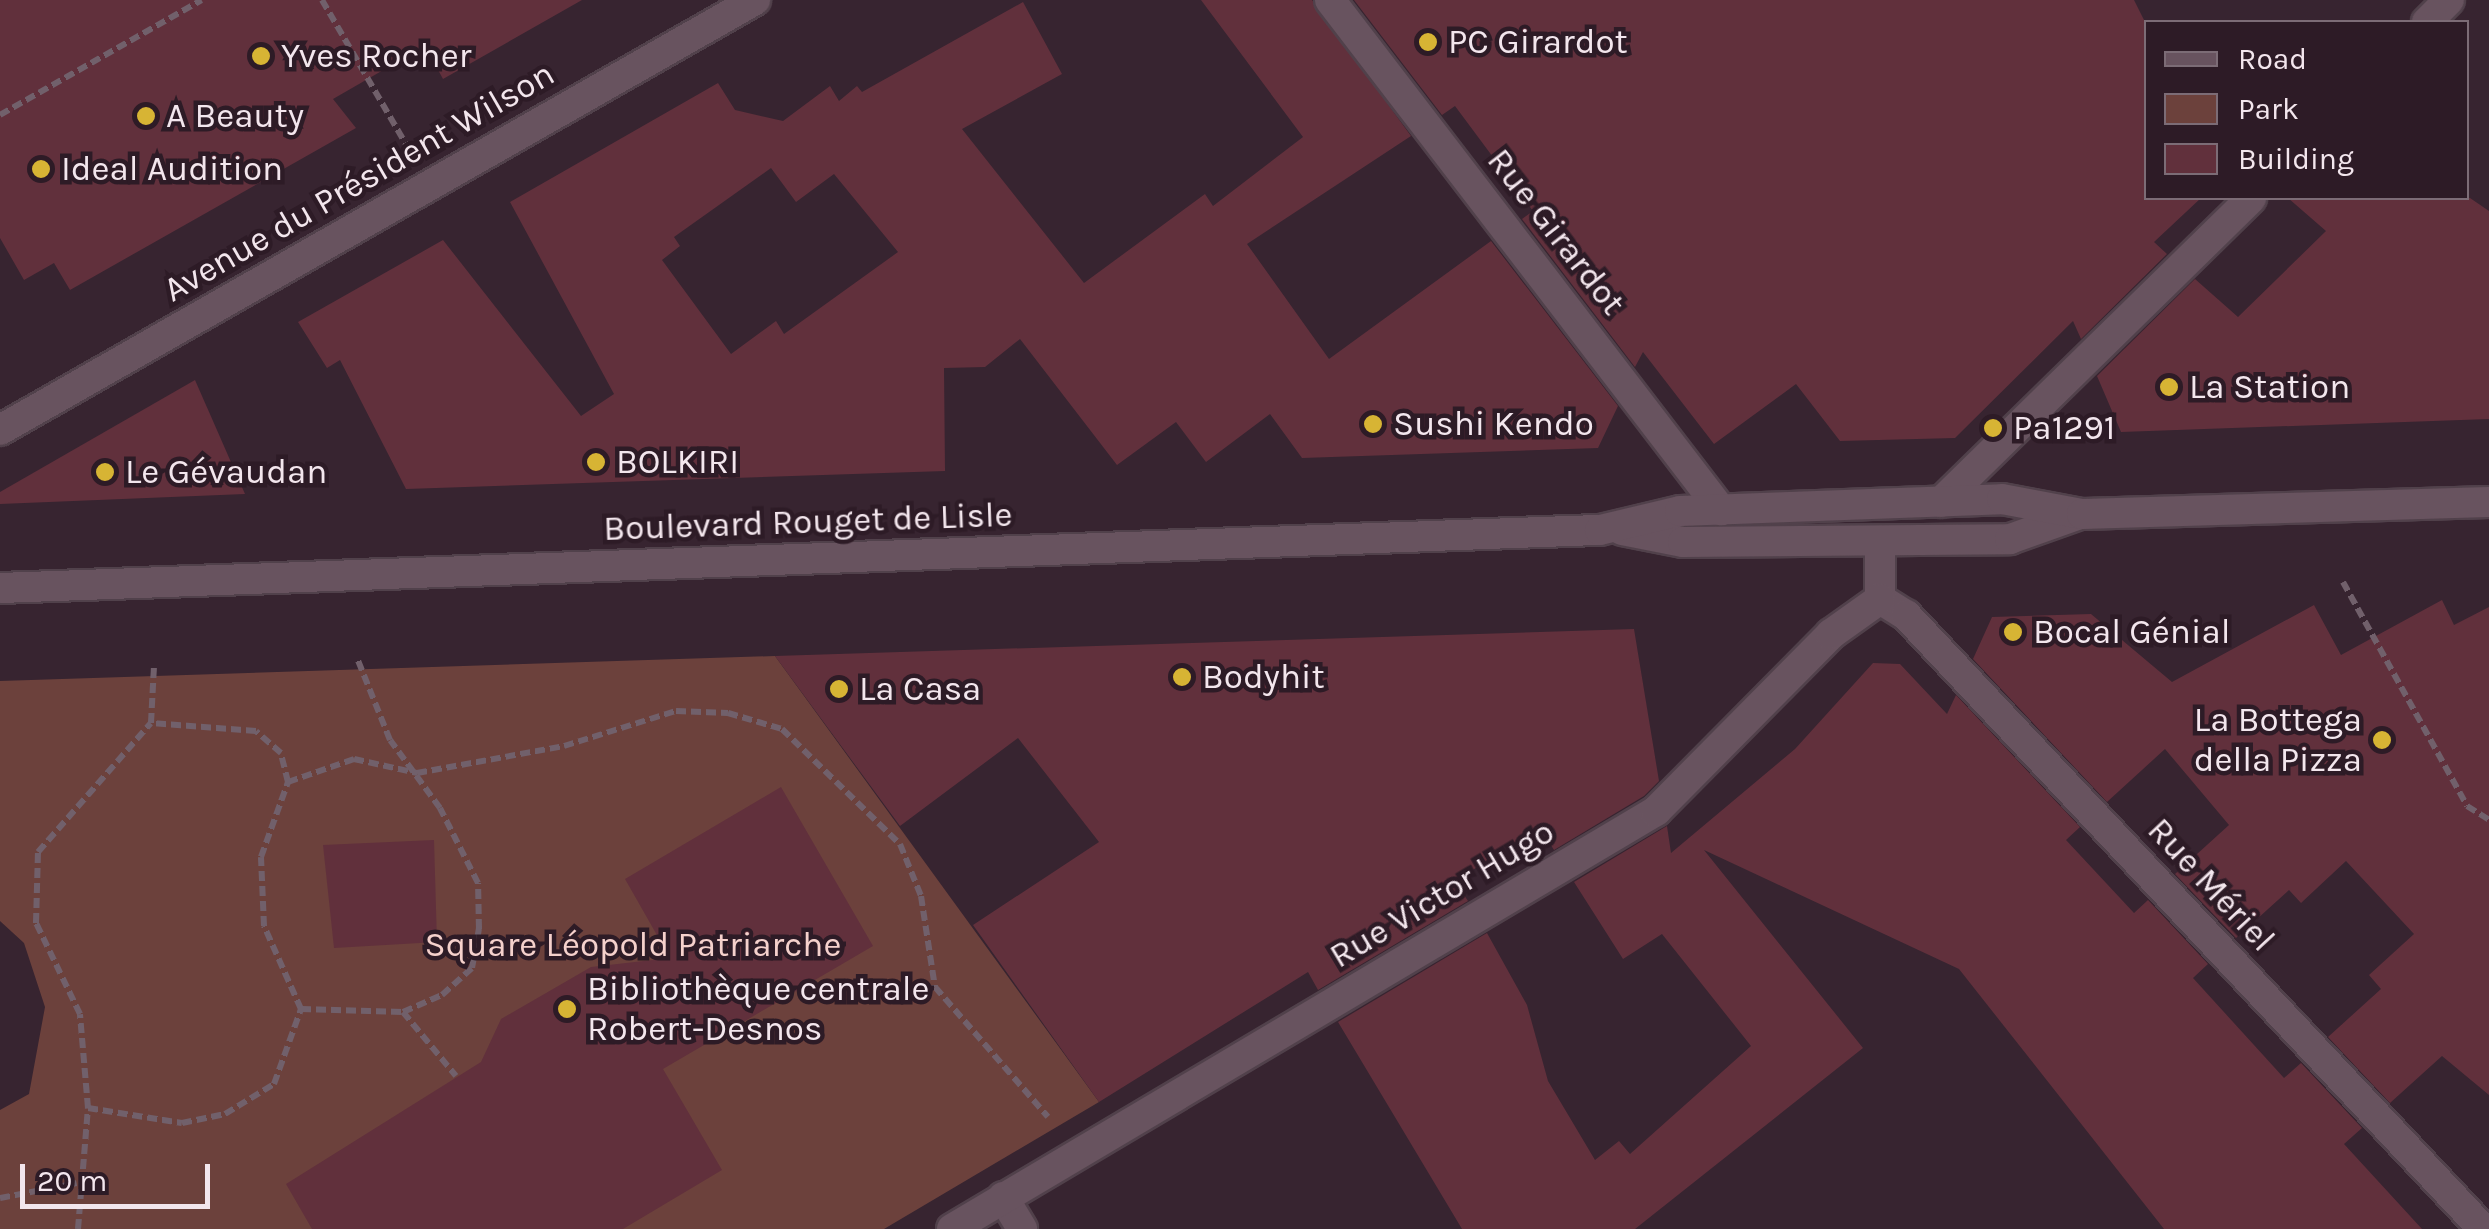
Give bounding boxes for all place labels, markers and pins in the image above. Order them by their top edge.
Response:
place label: PC Girardot [1448,21,1628,63]
marker: PC Girardot [1417,31,1439,53]
place label: Yves Rocher [281,35,471,77]
marker: Yves Rocher [250,45,272,67]
place label: A Beauty [166,95,304,137]
marker: A Beauty [135,105,157,127]
place label: Ideal Audition [61,148,283,190]
marker: Ideal Audition [30,158,52,180]
place label: La Station [2189,366,2350,408]
marker: La Station [2158,376,2180,398]
place label: Sushi Kendo [1393,403,1594,445]
place label: Pa1291 [2013,407,2115,449]
marker: Sushi Kendo [1362,413,1384,435]
marker: Pa1291 [1982,417,2004,439]
place label: BOLKIRI [616,441,739,483]
place label: Le Gévaudan [125,451,327,493]
marker: BOLKIRI [585,451,607,473]
marker: Le Gévaudan [94,461,116,483]
place label: Bocal Génial [2033,611,2230,653]
marker: Bocal Génial [2002,621,2024,643]
place label: Bodyhit [1202,656,1325,698]
marker: Bodyhit [1171,666,1193,688]
place label: La Casa [859,668,981,710]
marker: La Casa [828,678,850,700]
place label: La Bottega della Pizza [2194,699,2362,781]
marker: La Bottega della Pizza [2371,729,2393,751]
place label: Bibliothèque centrale Robert-Desnos [587,968,929,1050]
marker: Bibliothèque centrale Robert-Desnos [556,998,578,1020]

